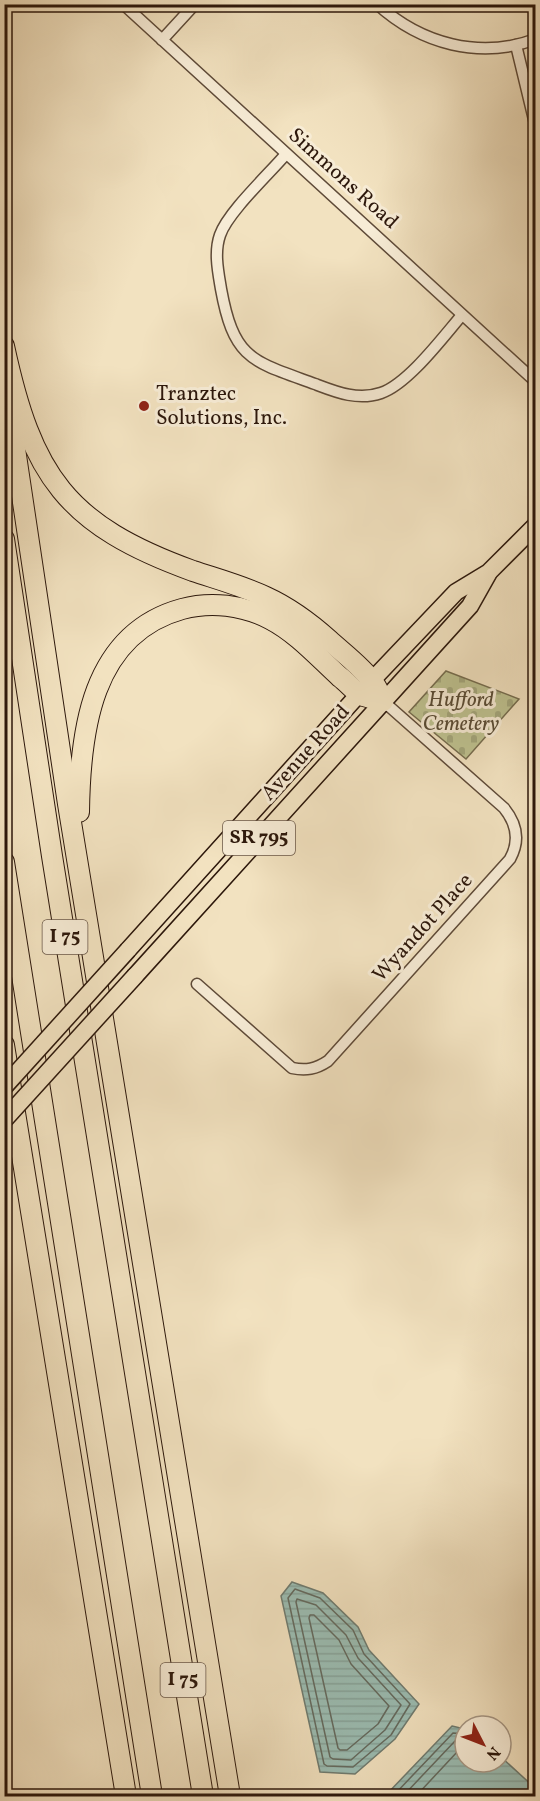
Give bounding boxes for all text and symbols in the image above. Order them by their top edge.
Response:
street label: Simmons Road [281,122,405,236]
place label: Tranztec Solutions, Inc. [156,380,287,433]
marker: Tranztec Solutions, Inc. [137,399,151,413]
park label: Hufford Cemetery [423,686,500,739]
street label: Avenue Road [255,699,357,807]
road number: SR 795 [223,821,295,855]
street label: Wyandot Place [366,867,480,989]
road number: I 75 [42,920,88,954]
road number: I 75 [160,1663,206,1697]
north arrow [453,1714,513,1774]
text: N [480,1741,505,1765]

